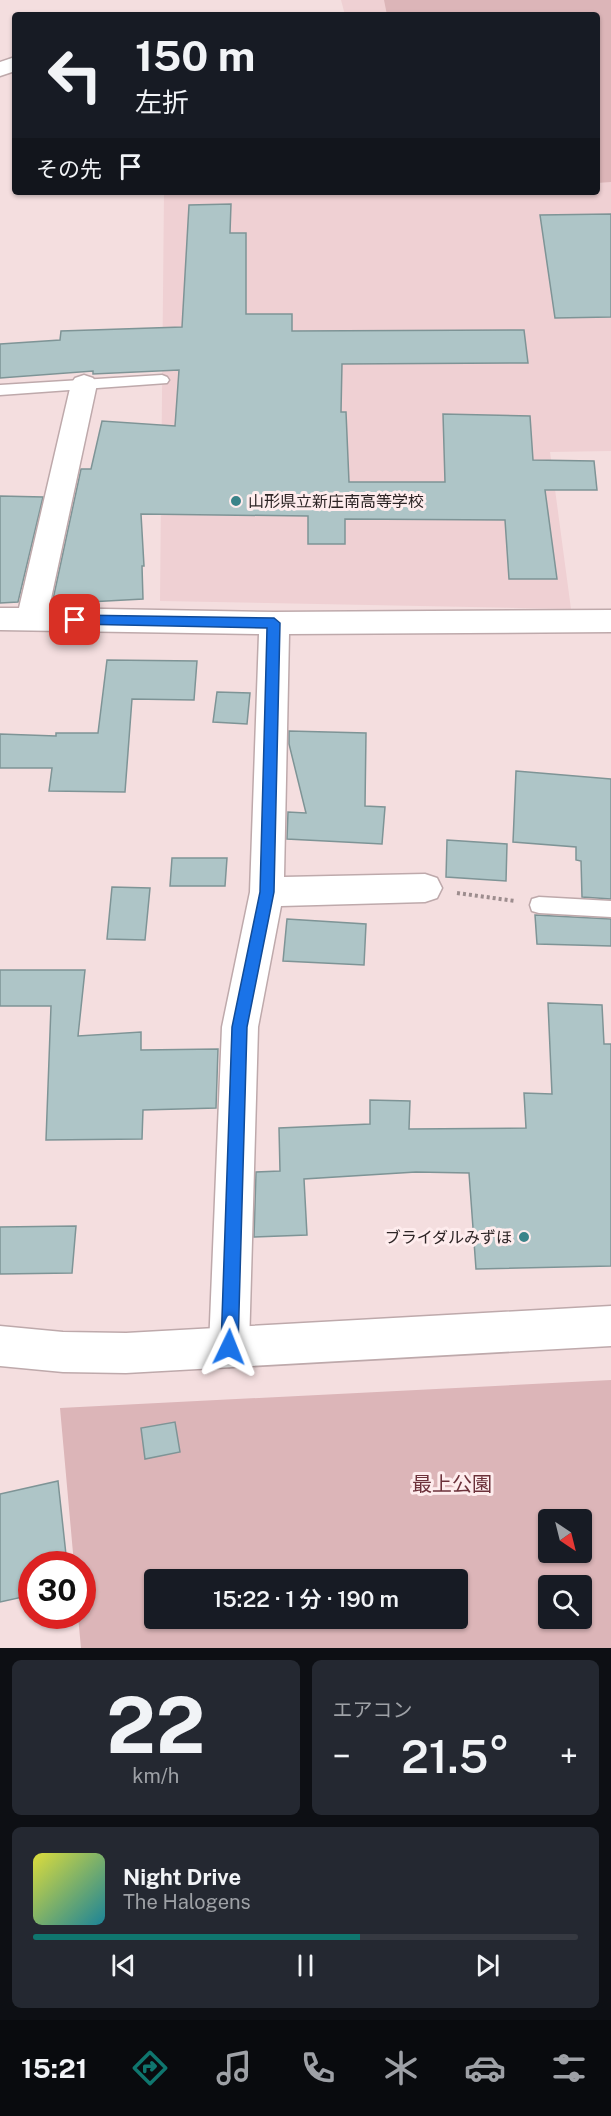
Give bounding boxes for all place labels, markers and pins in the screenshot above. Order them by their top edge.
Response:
place label: 山形県立新庄南高等学校 [248,492,424,511]
marker: 山形県立新庄南高等学校 [229,494,243,508]
pin [49,594,100,645]
place label: ブライダルみずほ [385,1228,512,1247]
marker: ブライダルみずほ [517,1230,531,1244]

